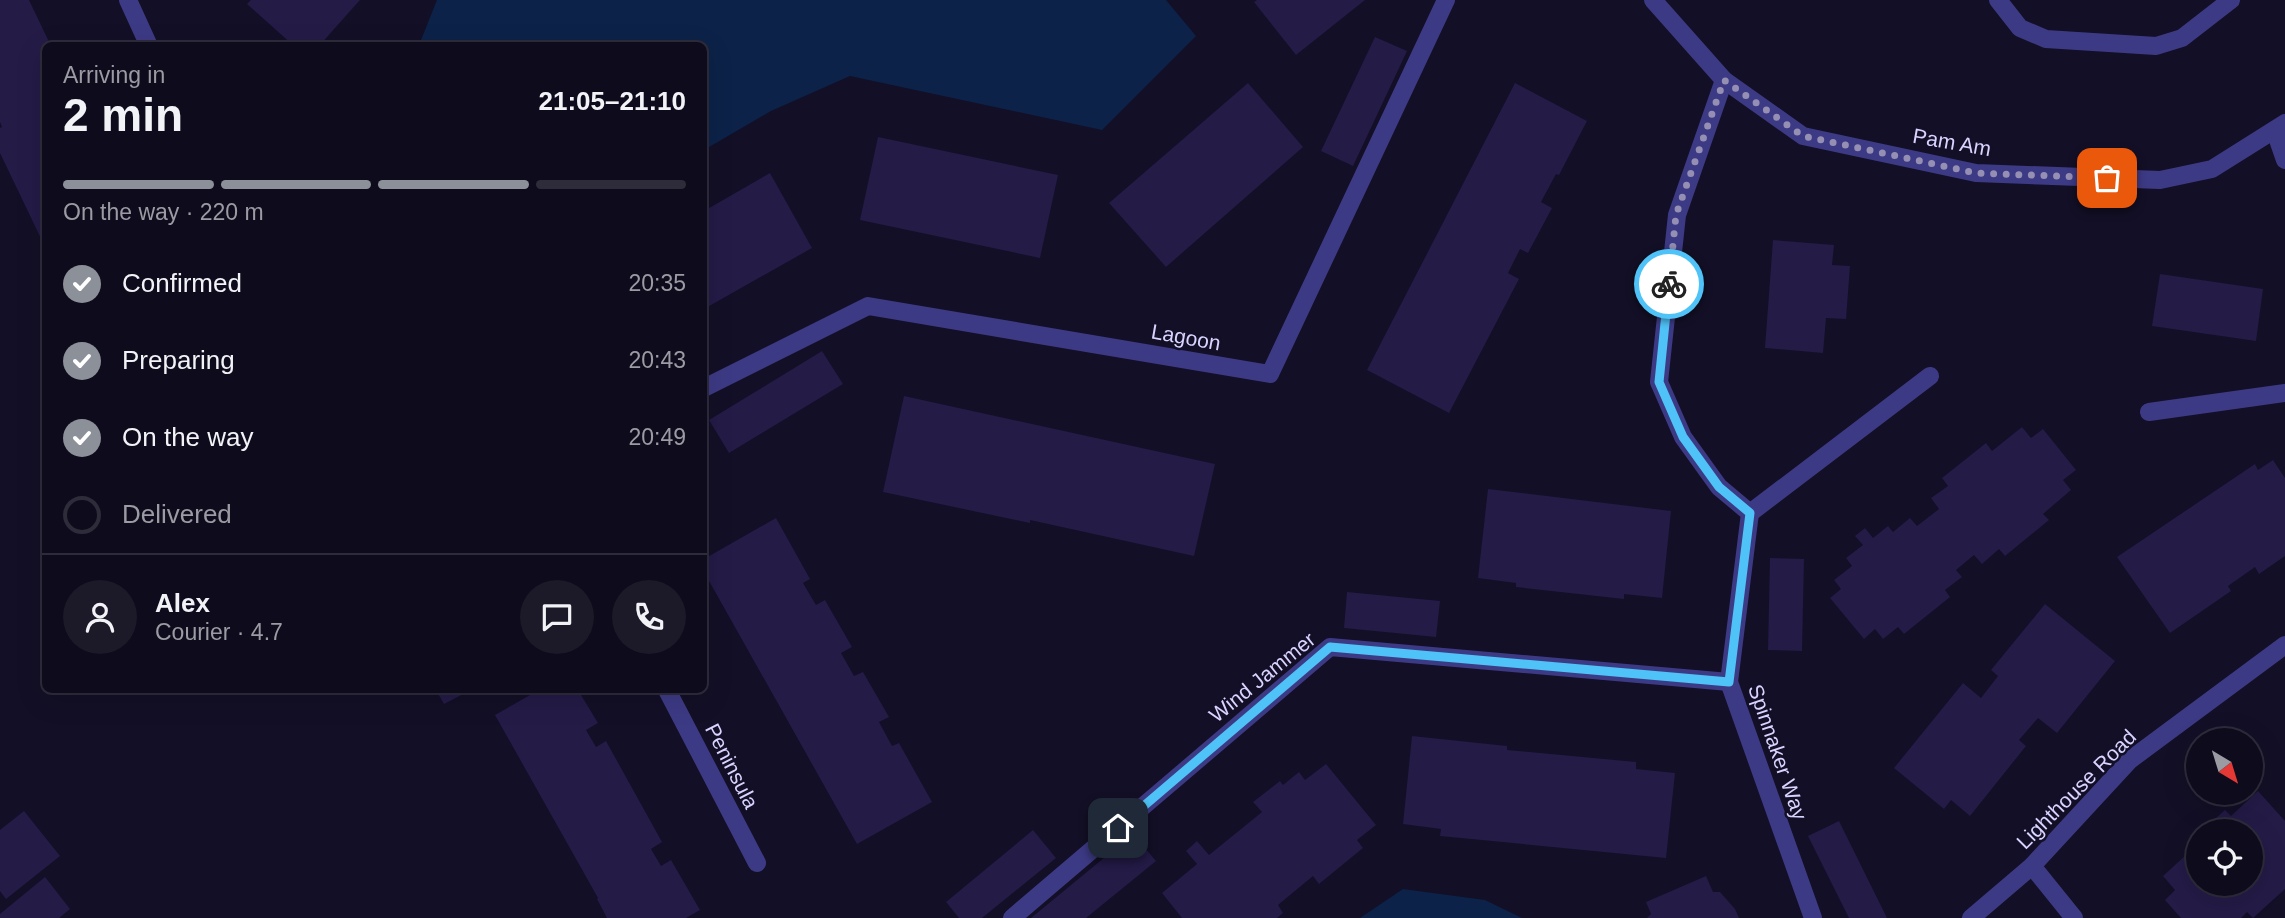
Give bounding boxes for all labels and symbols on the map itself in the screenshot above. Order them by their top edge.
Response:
street label: Pam Am [1911,124,1993,160]
pin [2077,148,2137,208]
courier [1634,249,1704,319]
street label: Lagoon [1149,320,1223,354]
street label: Wind Jammer [1204,627,1320,727]
street label: Spinnaker Way [1744,681,1812,823]
street label: Peninsula [701,720,763,813]
street label: Lighthouse Road [2012,725,2140,853]
north arrow [2186,728,2263,805]
pin [1088,798,1148,858]

